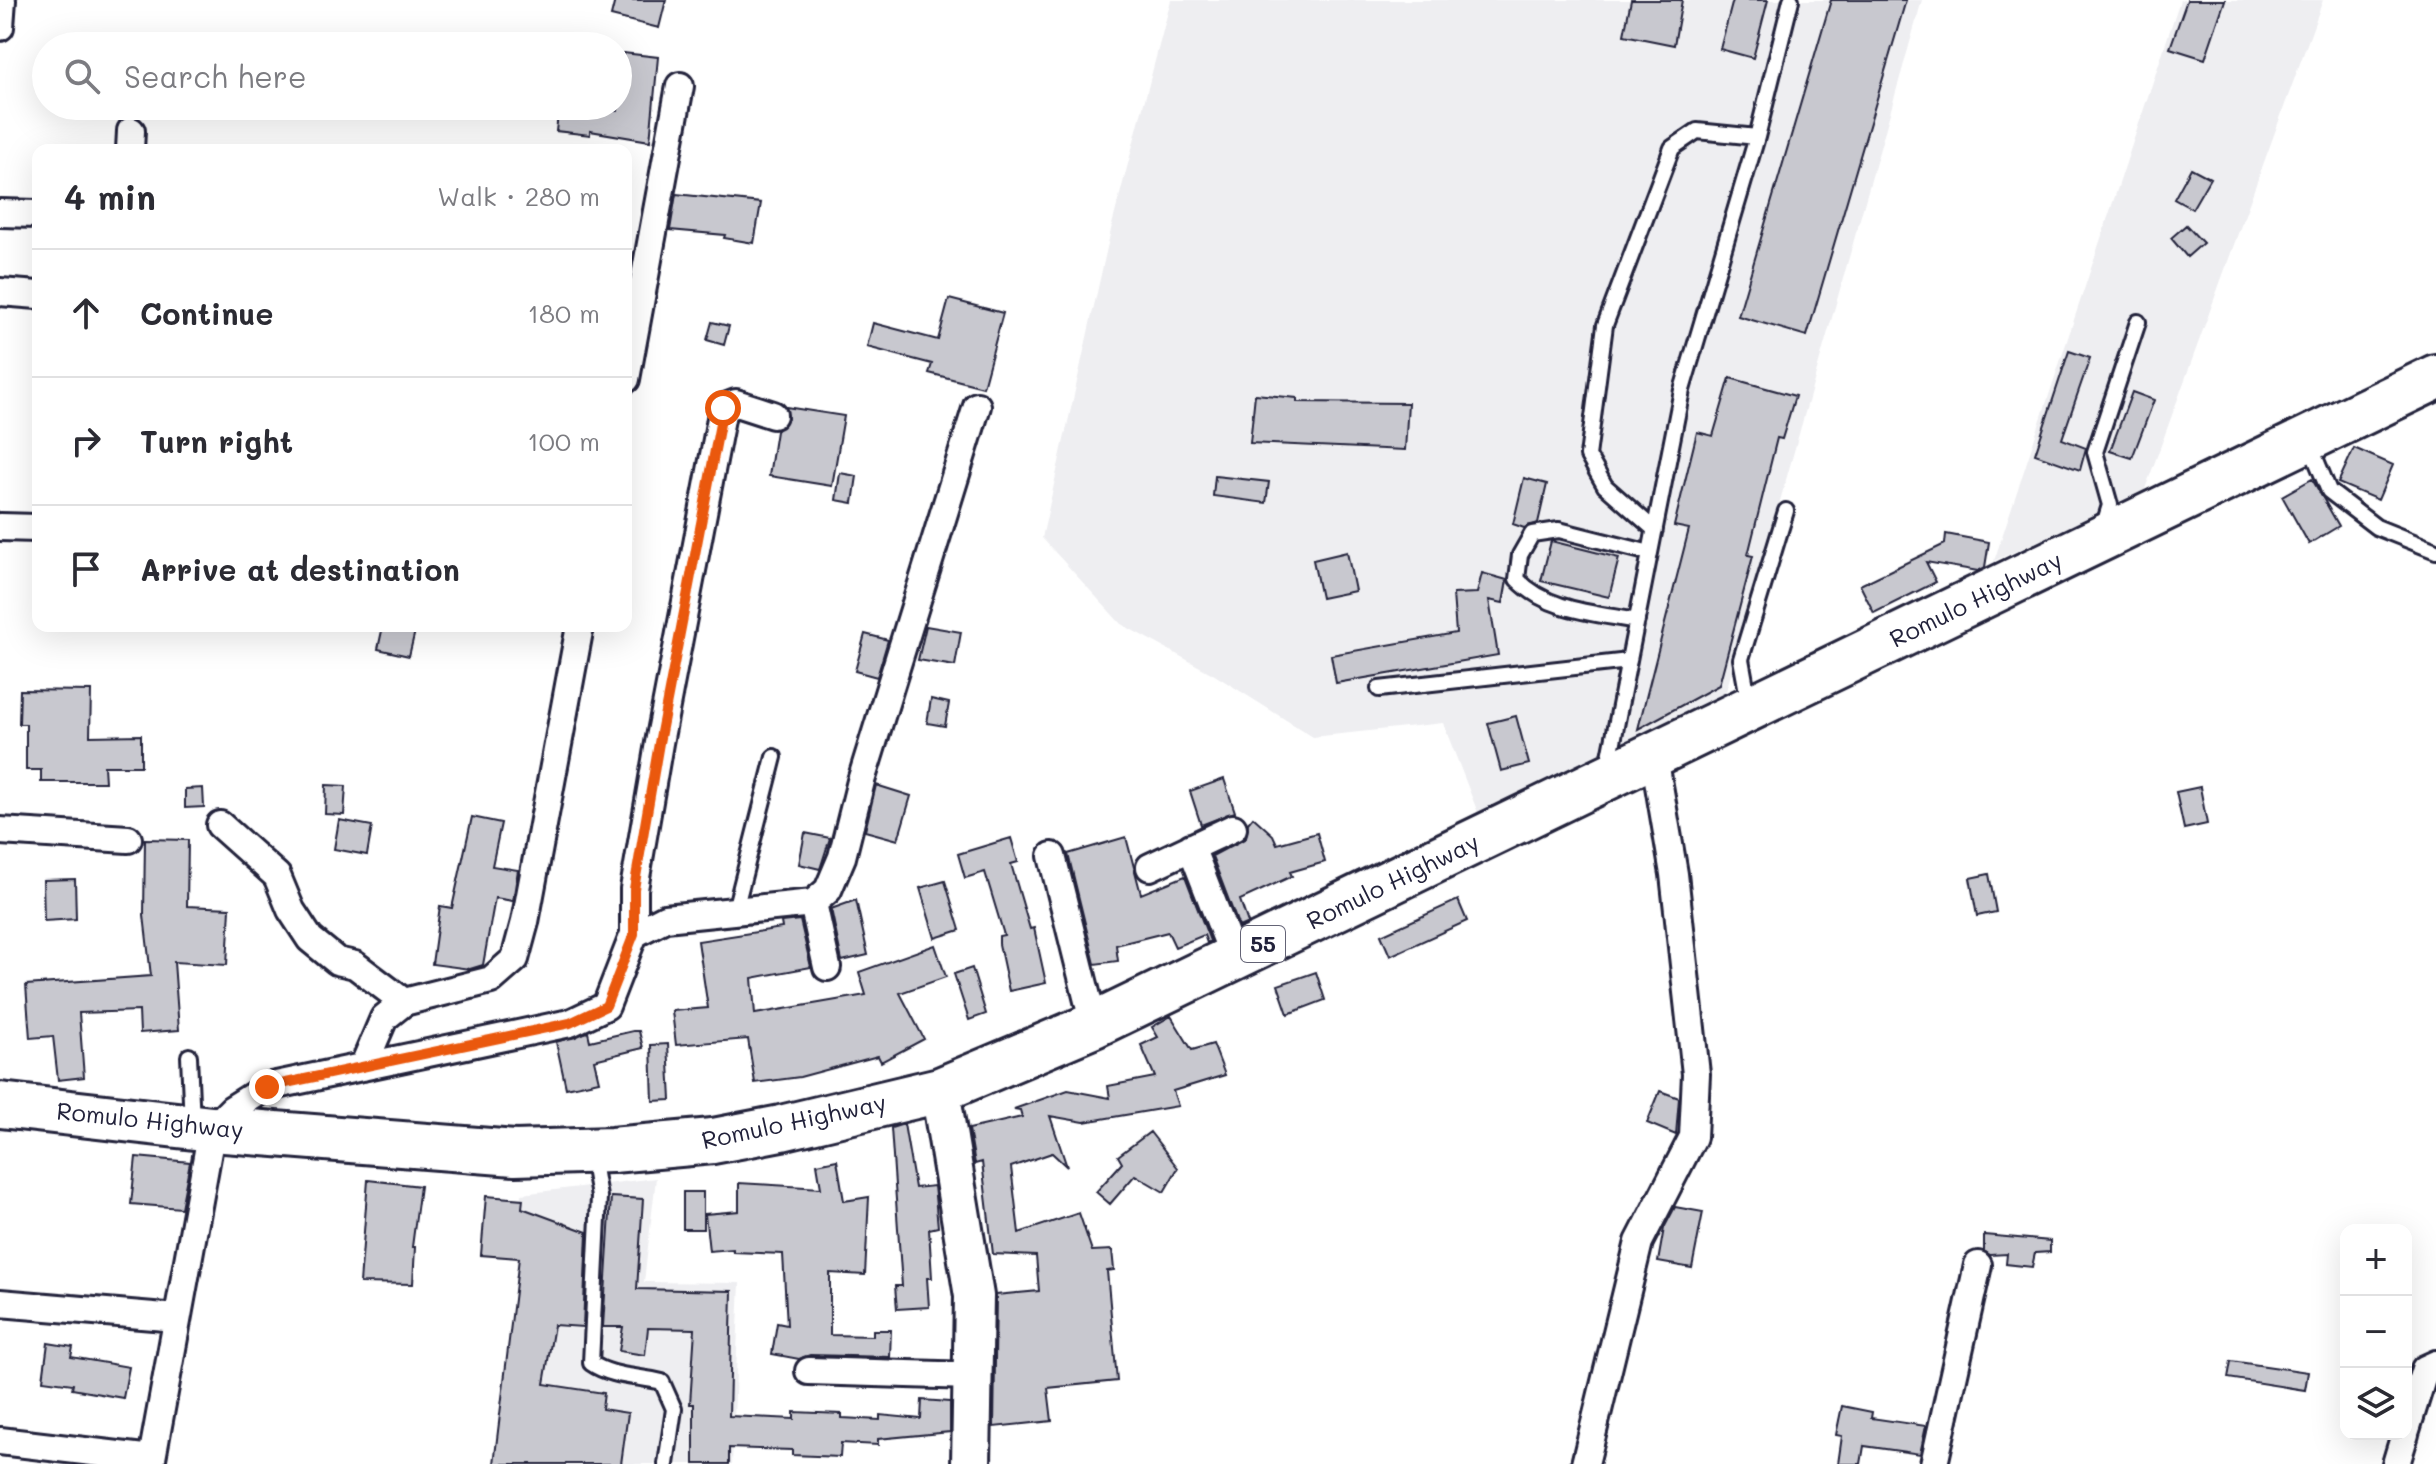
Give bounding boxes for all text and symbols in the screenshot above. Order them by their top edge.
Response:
search box [32,32,632,120]
icon: search [60,54,104,98]
text: Search here [124,56,307,96]
text: 4 min [64,174,156,219]
text: Walk · 280 m [437,179,600,213]
icon: ahead [64,291,108,335]
text: Continue [140,293,273,333]
text: 180 m [528,296,600,330]
route start [705,390,741,426]
icon: right [64,419,108,463]
text: Turn right [140,421,293,461]
text: 100 m [527,424,600,458]
street label: Romulo Highway [1884,544,2067,654]
icon: arrive [64,547,108,591]
text: Arrive at destination [140,549,460,589]
street label: Romulo Highway [1301,826,1484,936]
road number: 55 [1241,926,1285,962]
route end [249,1069,285,1105]
street label: Romulo Highway [699,1086,889,1155]
street label: Romulo Highway [55,1094,245,1145]
map controls [2340,1224,2412,1440]
button: + [2340,1224,2412,1296]
button: − [2340,1296,2412,1368]
button: layers [2340,1368,2412,1440]

